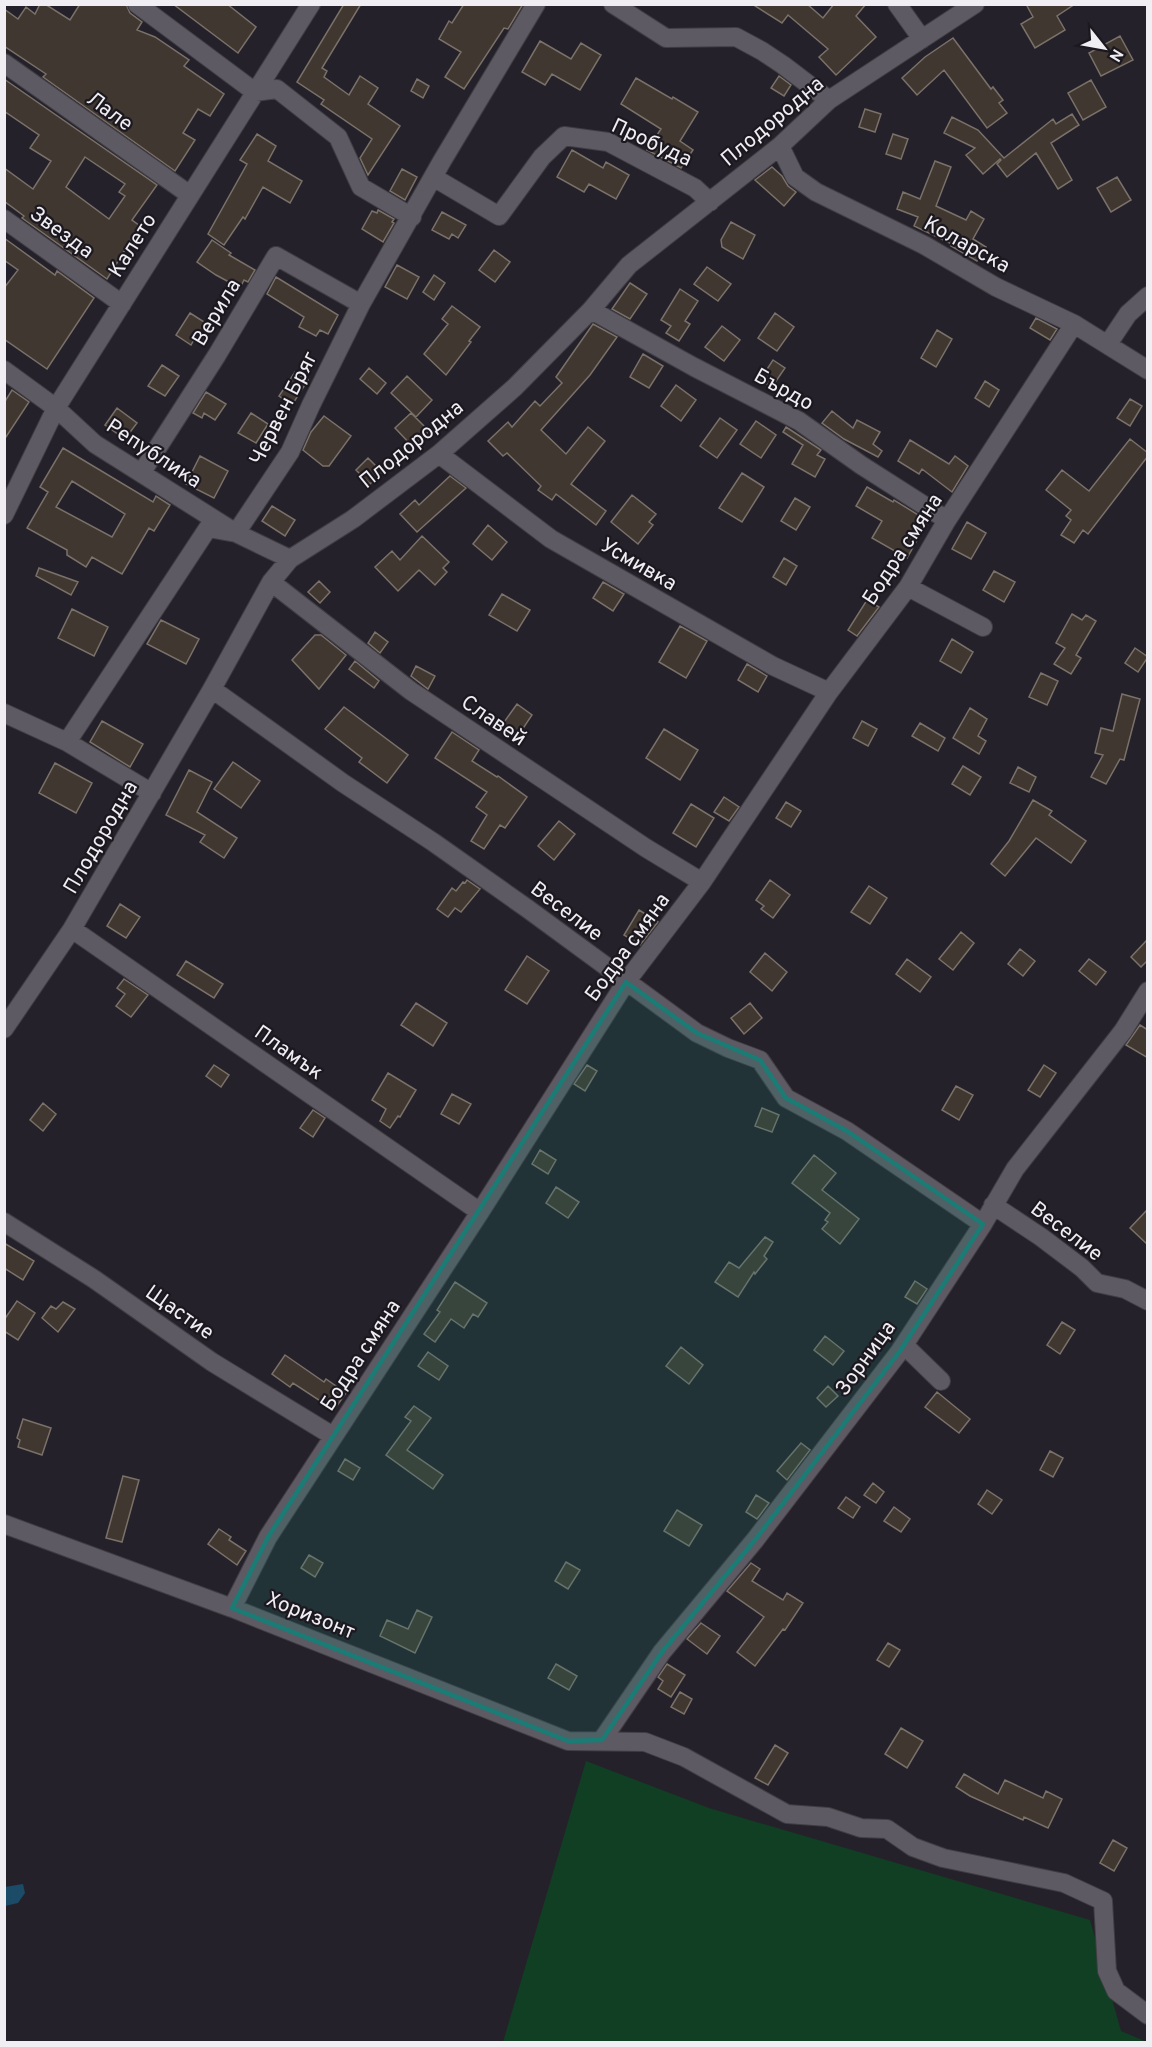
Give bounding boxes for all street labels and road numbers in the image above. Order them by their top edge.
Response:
street label: Плодородна [716,71,830,173]
street label: Лале [80,86,138,138]
street label: Пробуда [607,113,696,174]
street label: Звезда [24,201,99,266]
street label: Калето [103,209,163,283]
street label: Коларска [918,211,1014,280]
street label: Верила [187,274,248,351]
street label: Червен Бряг [244,347,325,470]
street label: Бърдо [749,363,818,418]
street label: Плодородна [354,395,470,495]
street label: Република [100,413,206,495]
street label: Бодра смяна [857,489,949,611]
street label: Усмивка [595,533,681,598]
street label: Славей [455,690,531,753]
street label: Плодородна [58,776,145,899]
street label: Веселие [524,876,608,948]
street label: Бодра смяна [580,888,677,1008]
street label: Пламък [248,1020,328,1087]
street label: Веселие [1024,1196,1108,1268]
street label: Щастие [139,1280,219,1347]
street label: Бодра смяна [315,1295,407,1417]
street label: Зорница [830,1316,903,1402]
street label: Хоризонт [262,1586,359,1646]

